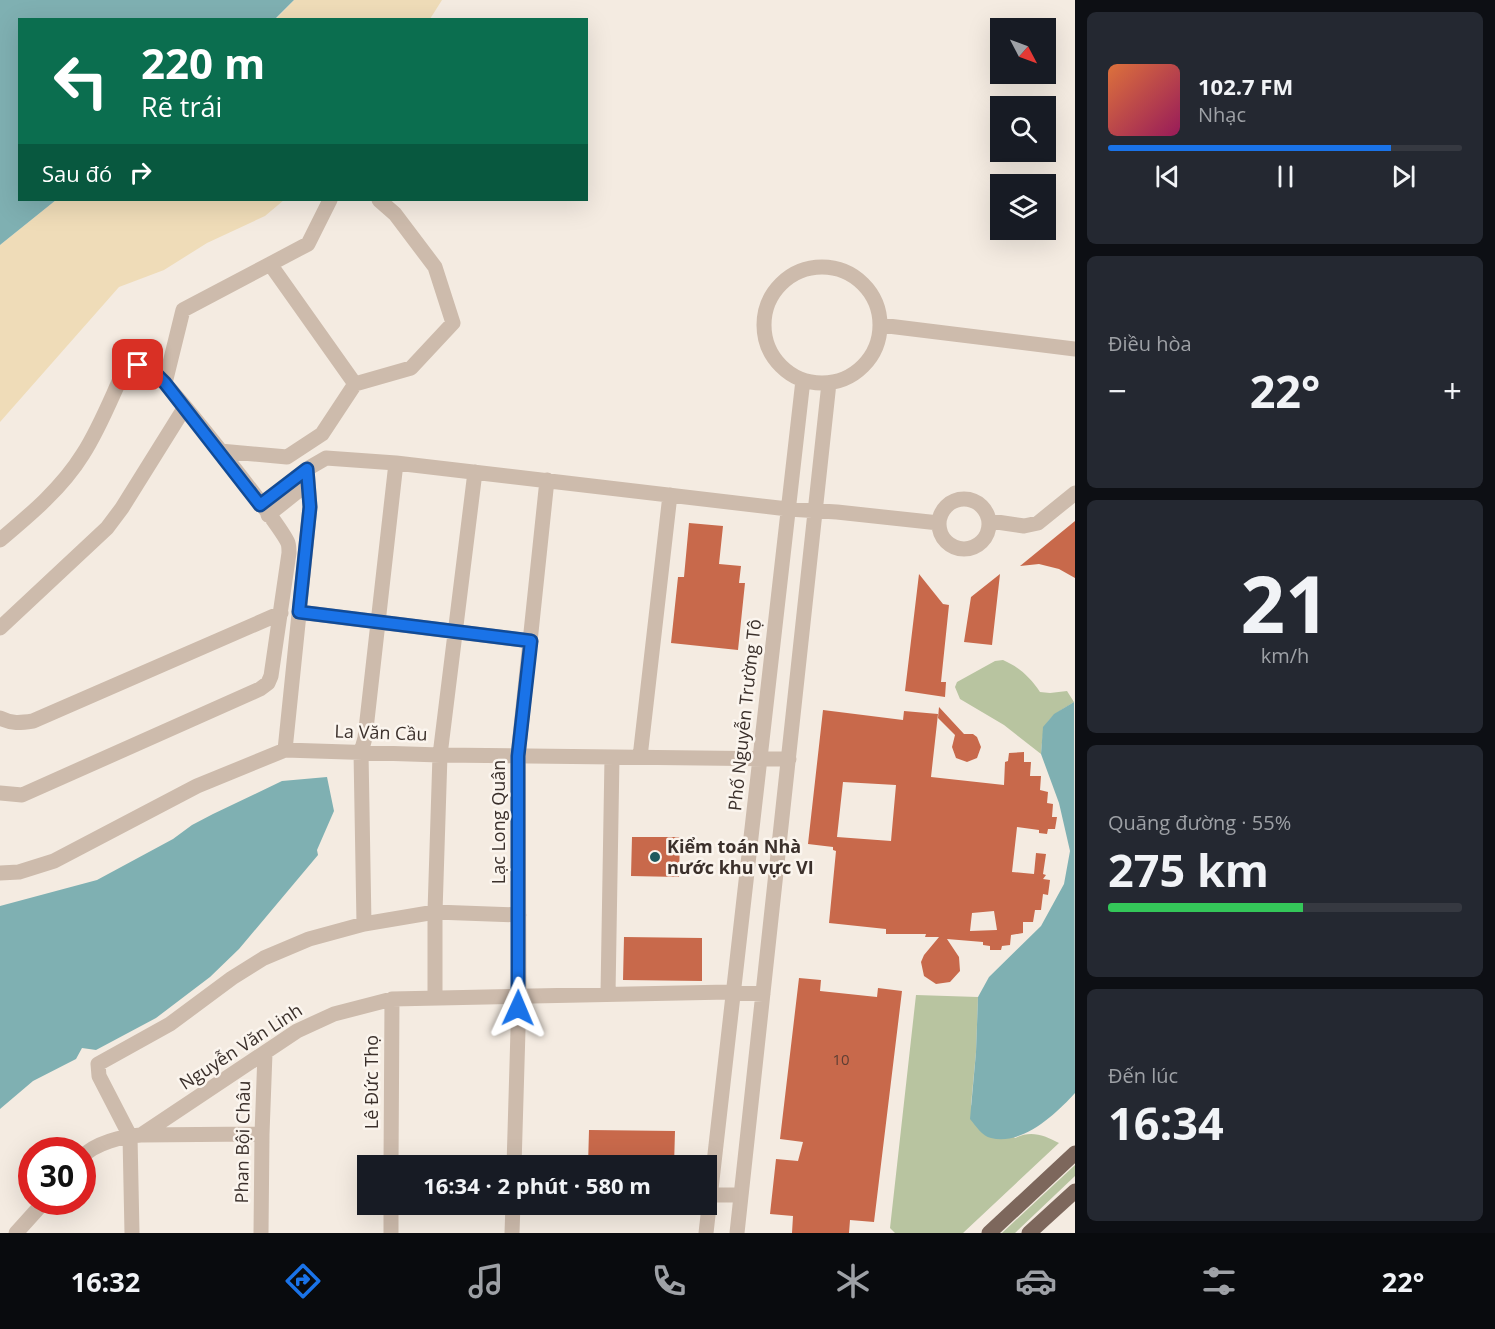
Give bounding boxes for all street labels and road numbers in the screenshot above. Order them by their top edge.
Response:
street label: Phố Nguyễn Trường Tộ [722,618,766,812]
street label: La Văn Cầu [334,718,428,746]
street label: Lạc Long Quân [486,760,510,884]
street label: Nguyễn Văn Linh [175,998,306,1095]
street label: Lê Đức Thọ [359,1035,383,1129]
street label: Phan Bội Châu [229,1080,255,1204]

